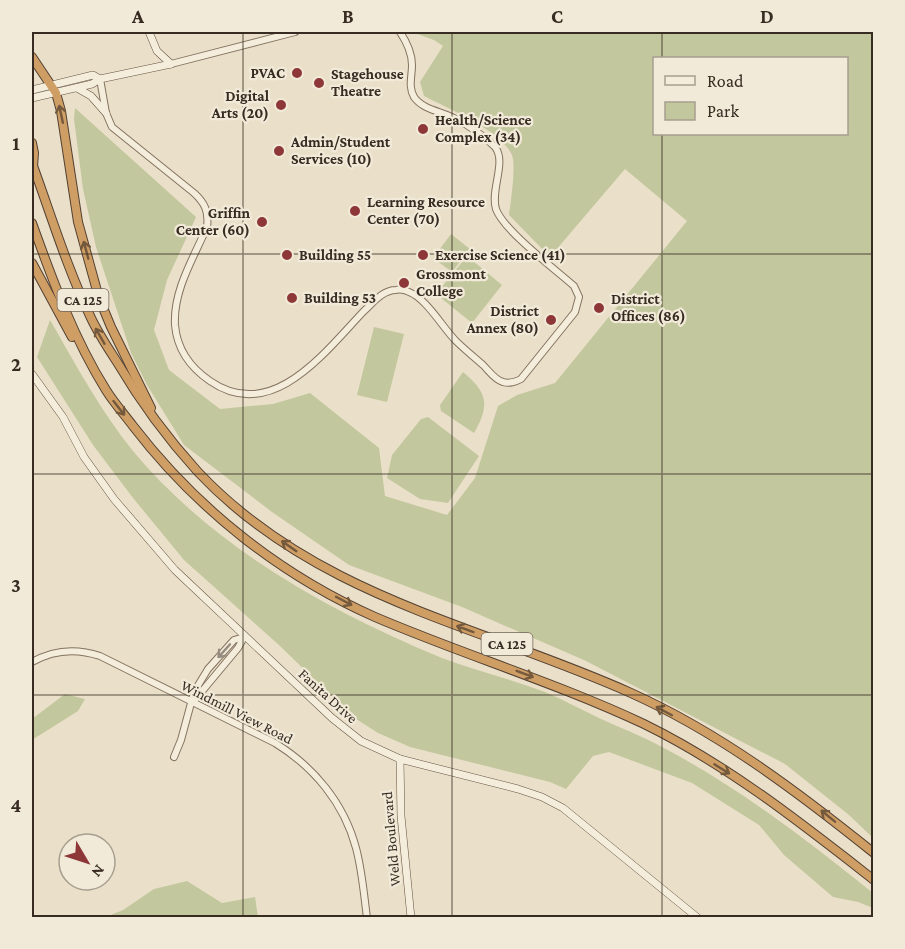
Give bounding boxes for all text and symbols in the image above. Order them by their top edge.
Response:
text: A [131,5,145,27]
text: B [342,5,354,27]
text: C [551,5,563,27]
text: D [760,5,774,27]
legend [653,57,848,135]
place label: PVAC [251,65,285,81]
marker: PVAC [290,66,304,80]
place label: Stagehouse Theatre [331,66,404,99]
text: Road [707,71,744,91]
marker: Stagehouse Theatre [312,76,326,90]
place label: Digital Arts (20) [211,88,270,122]
marker: Digital Arts (20) [274,98,288,112]
text: Park [707,101,739,121]
one-way arrow [55,105,66,125]
place label: Health/Science Complex (34) [435,112,532,146]
marker: Health/Science Complex (34) [416,122,430,136]
text: 1 [12,132,20,154]
place label: Admin/Student Services (10) [290,134,391,168]
marker: Admin/Student Services (10) [272,144,286,158]
place label: Learning Resource Center (70) [367,194,485,228]
marker: Learning Resource Center (70) [348,204,362,218]
place label: Griffin Center (60) [176,205,250,239]
marker: Griffin Center (60) [255,215,269,229]
one-way arrow [79,240,91,259]
place label: Building 55 [299,247,371,263]
place label: Exercise Science (41) [435,247,566,264]
marker: Building 55 [280,248,294,262]
marker: Exercise Science (41) [416,248,430,262]
place label: Grossmont College [416,266,486,299]
marker: Grossmont College [397,276,411,290]
road number: CA 125 [58,289,109,311]
place label: Building 53 [304,290,376,306]
marker: Building 53 [285,291,299,305]
place label: District Offices (86) [611,291,686,325]
marker: District Offices (86) [592,301,606,315]
place label: District Annex (80) [466,303,540,337]
marker: District Annex (80) [544,313,558,327]
one-way arrow [94,327,106,344]
text: 2 [11,353,21,375]
one-way arrow [113,399,126,415]
one-way arrow [281,540,297,552]
text: 3 [11,574,21,596]
one-way arrow [335,596,353,608]
one-way arrow [456,623,474,634]
road number: CA 125 [482,633,532,655]
one-way arrow [217,643,231,658]
street label: Fanita Drive [295,666,361,727]
one-way arrow [515,670,534,681]
street label: Windmill View Road [179,677,296,747]
one-way arrow [656,705,674,716]
one-way arrow [713,763,730,775]
street label: Weld Boulevard [379,791,403,887]
text: 4 [11,794,22,816]
one-way arrow [820,810,836,823]
north arrow [57,832,117,892]
text: N [88,862,108,881]

